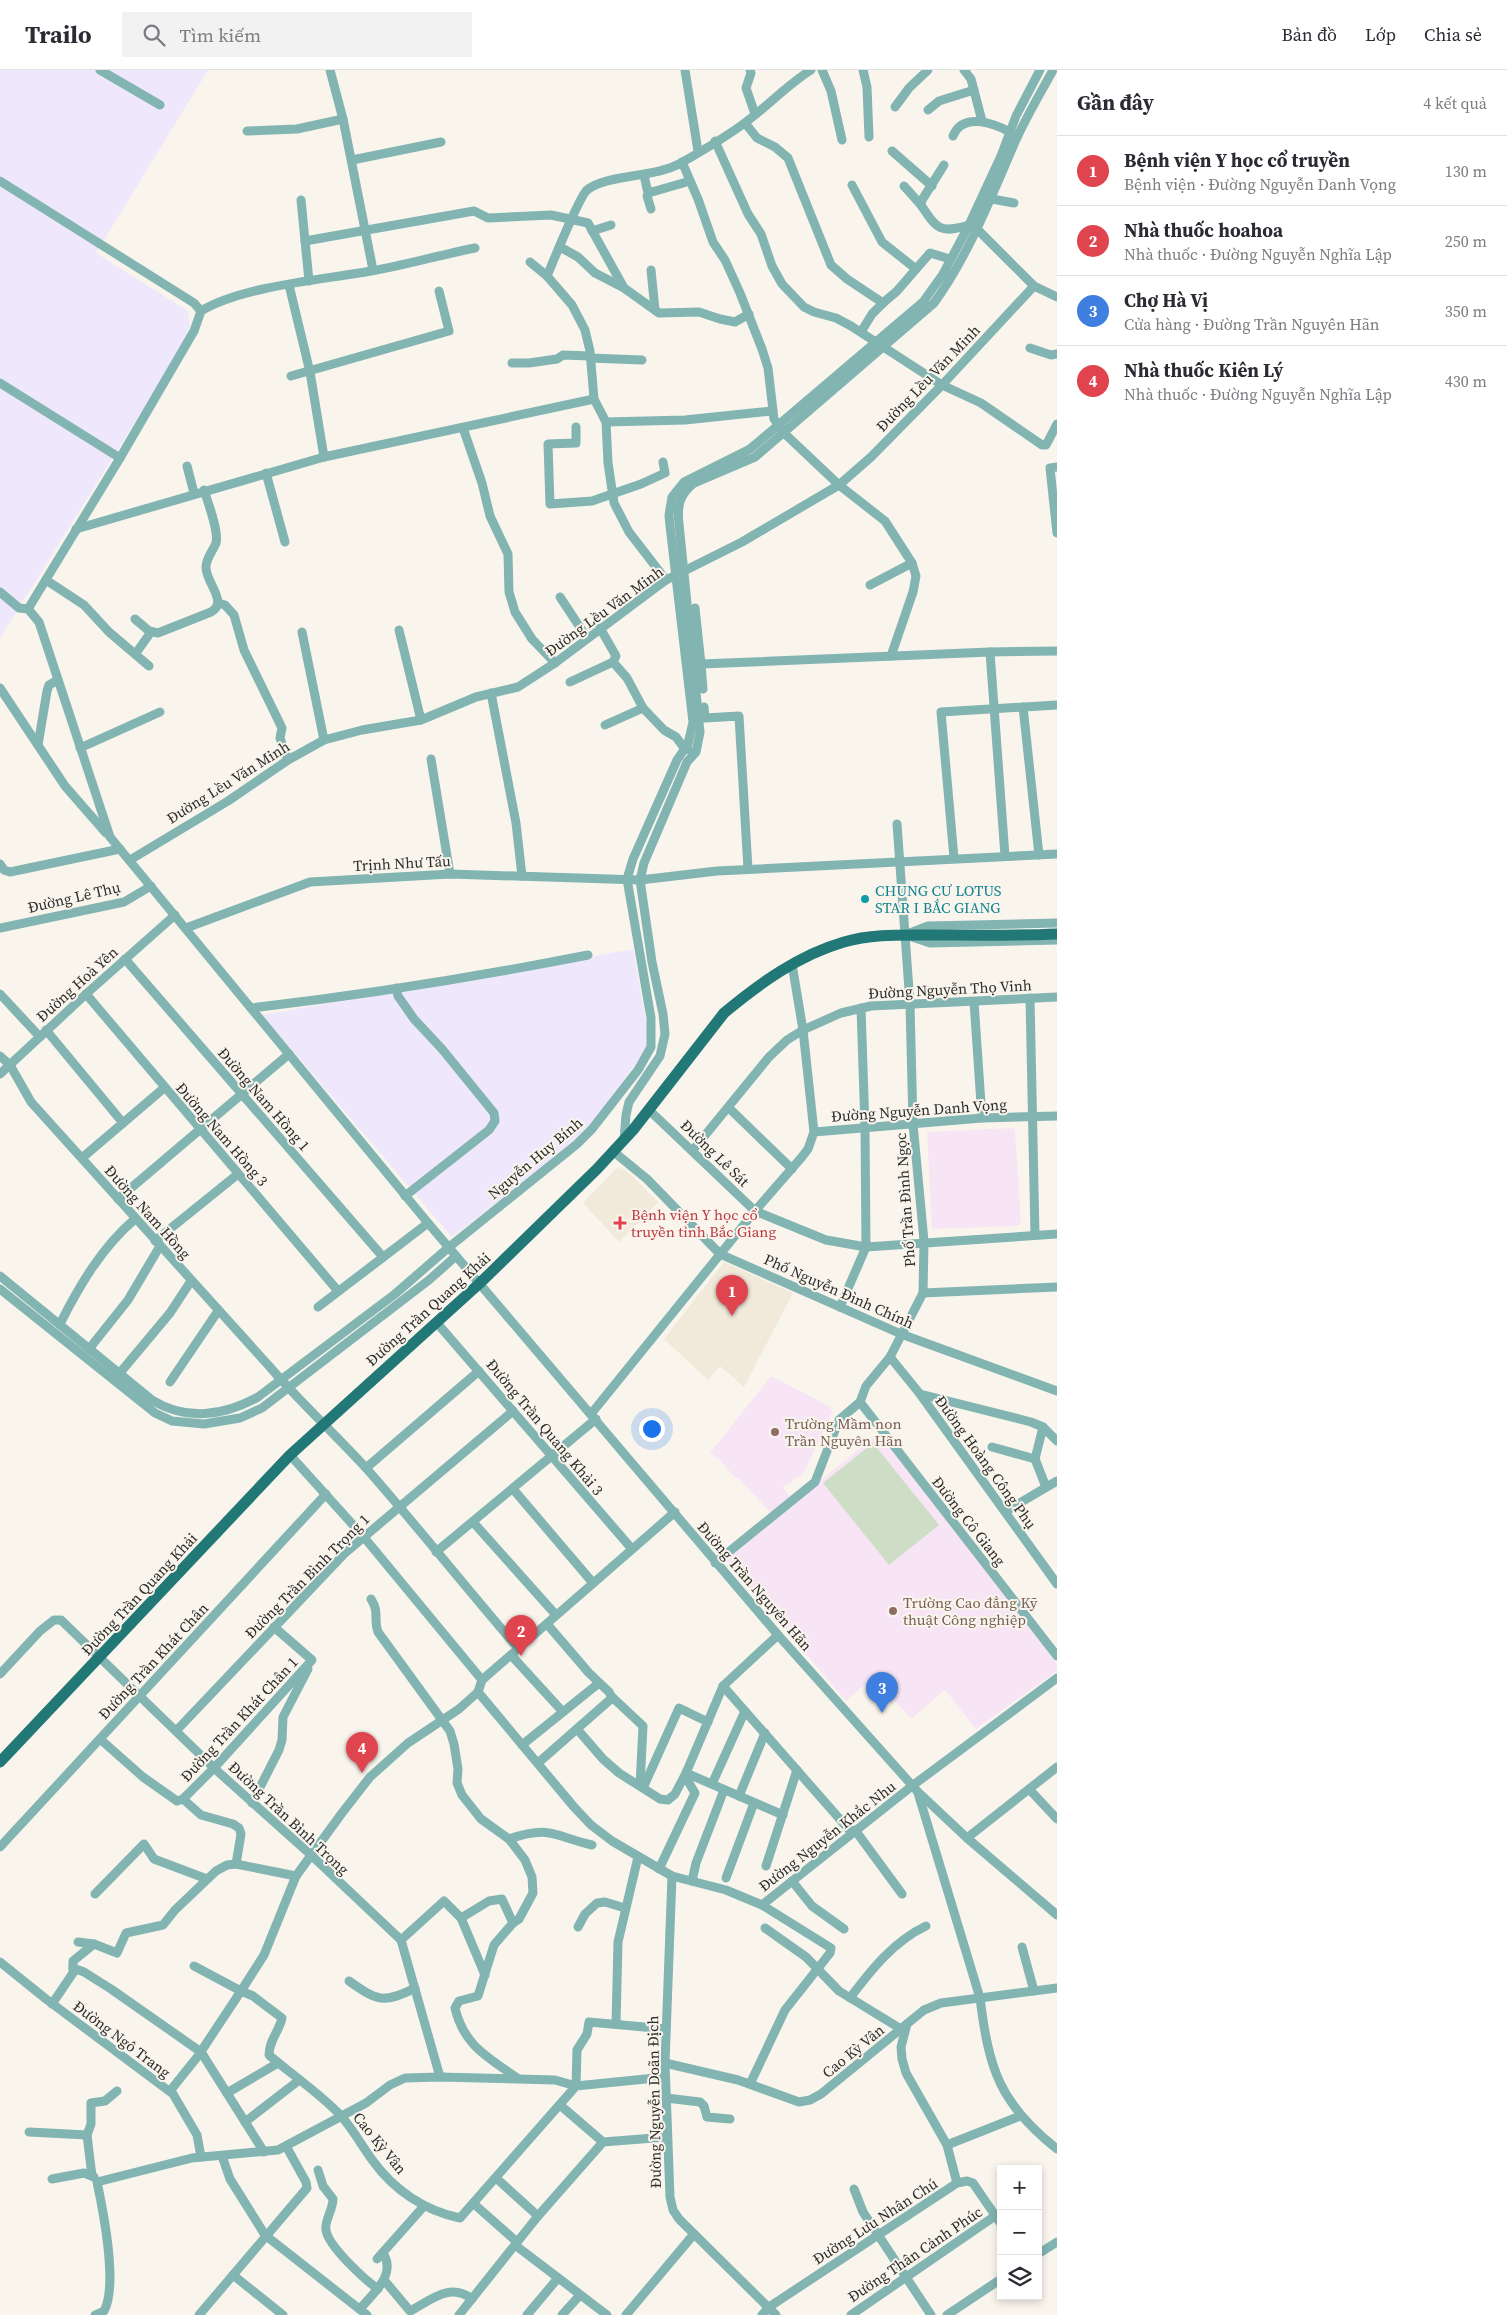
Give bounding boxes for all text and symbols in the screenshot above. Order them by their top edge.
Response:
search box [122,12,472,57]
text: Trailo [25,18,92,51]
icon: search [140,21,168,49]
text: Tìm kiếm [180,22,261,48]
text: Bản đồ [1281,22,1337,47]
text: Lớp [1365,22,1396,47]
text: Chia sẻ [1424,22,1482,47]
text: Gần đây [1077,88,1154,117]
text: 4 kết quả [1423,92,1487,114]
text: Bệnh viện Y học cổ truyền [1124,147,1350,173]
text: 1 [1089,160,1097,182]
text: 130 m [1445,160,1487,182]
text: Bệnh viện · Đường Nguyễn Danh Vọng [1124,173,1396,195]
text: Nhà thuốc hoahoa [1124,217,1283,243]
text: 2 [1089,230,1097,252]
text: 250 m [1445,230,1487,252]
text: Nhà thuốc · Đường Nguyễn Nghĩa Lập [1124,243,1392,265]
text: Chợ Hà Vị [1124,287,1208,313]
text: 3 [1089,300,1097,322]
text: 350 m [1445,300,1487,322]
text: Cửa hàng · Đường Trần Nguyên Hãn [1124,313,1379,335]
street label: Đường Lều Văn Minh [871,320,985,436]
text: Nhà thuốc Kiên Lý [1124,357,1283,383]
text: 4 [1089,370,1097,392]
text: 430 m [1445,370,1487,392]
text: Nhà thuốc · Đường Nguyễn Nghĩa Lập [1124,383,1392,405]
street label: Đường Lều Văn Minh [541,561,667,661]
street label: Đường Lều Văn Minh [162,736,294,828]
street label: Trịnh Như Tấu [353,850,452,876]
street label: Đường Lê Thụ [26,876,123,918]
place label: CHUNG CƯ LOTUS STAR I BẮC GIANG [875,880,1002,918]
marker: CHUNG CƯ LOTUS STAR I BẮC GIANG [859,893,871,905]
street label: Đường Hoà Yên [32,942,122,1026]
street label: Đường Nguyễn Thọ Vinh [868,974,1032,1004]
street label: Đường Nam Hồng 1 [213,1043,315,1155]
street label: Đường Nam Hồng 3 [171,1078,273,1190]
street label: Đường Nguyễn Danh Vọng [830,1093,1008,1127]
street label: Nguyễn Huy Bính [483,1112,587,1204]
street label: Đường Lê Sát [676,1115,754,1191]
street label: Phố Trần Đình Ngọc [890,1132,920,1268]
street label: Đường Nam Hồng [100,1160,196,1264]
place label: Bệnh viện Y học cổ truyền tỉnh Bắc Giang [631,1204,776,1242]
marker: Bệnh viện Y học cổ truyền tỉnh Bắc Giang [613,1216,627,1230]
street label: Đường Trần Quang Khải [361,1247,495,1371]
street label: Phố Nguyễn Đình Chính [761,1248,917,1334]
pin: 1 [716,1275,748,1316]
street label: Đường Trần Quang Khải 3 [482,1354,608,1500]
street label: Đường Hoàng Công Phụ [930,1391,1042,1533]
place label: Trường Mầm non Trần Nguyên Hãn [785,1413,903,1451]
your location [639,1416,665,1442]
marker: Trường Mầm non Trần Nguyên Hãn [769,1426,781,1438]
street label: Đường Cô Giang [927,1472,1011,1570]
street label: Đường Trần Bình Trọng 1 [240,1509,374,1643]
street label: Đường Trần Nguyên Hãn [693,1517,817,1655]
street label: Đường Trần Quang Khải [76,1528,202,1660]
place label: Trường Cao đẳng Kỹ thuật Công nghiệp [903,1592,1038,1630]
street label: Đường Trần Khát Chân [93,1598,213,1724]
marker: Trường Cao đẳng Kỹ thuật Công nghiệp [887,1605,899,1617]
pin: 2 [505,1615,537,1656]
street label: Đường Trần Khát Chân 1 [175,1652,303,1786]
pin: 3 [866,1672,898,1713]
pin: 4 [346,1732,378,1773]
street label: Đường Trần Bình Trọng [224,1757,354,1880]
street label: Đường Nguyễn Khắc Nhu [754,1776,900,1896]
street label: Đường Ngô Trang [69,1995,175,2083]
street label: Đường Nguyễn Doãn Địch [642,2015,666,2189]
street label: Cao Kỳ Vân [817,2019,889,2083]
street label: Cao Kỳ Vân [348,2107,412,2179]
map controls [997,2165,1042,2300]
button: + [997,2165,1042,2210]
street label: Đường Lưu Nhân Chú [809,2173,942,2269]
street label: Đường Thân Cảnh Phúc [844,2201,986,2307]
button: − [997,2210,1042,2255]
button: layers [997,2255,1042,2300]

